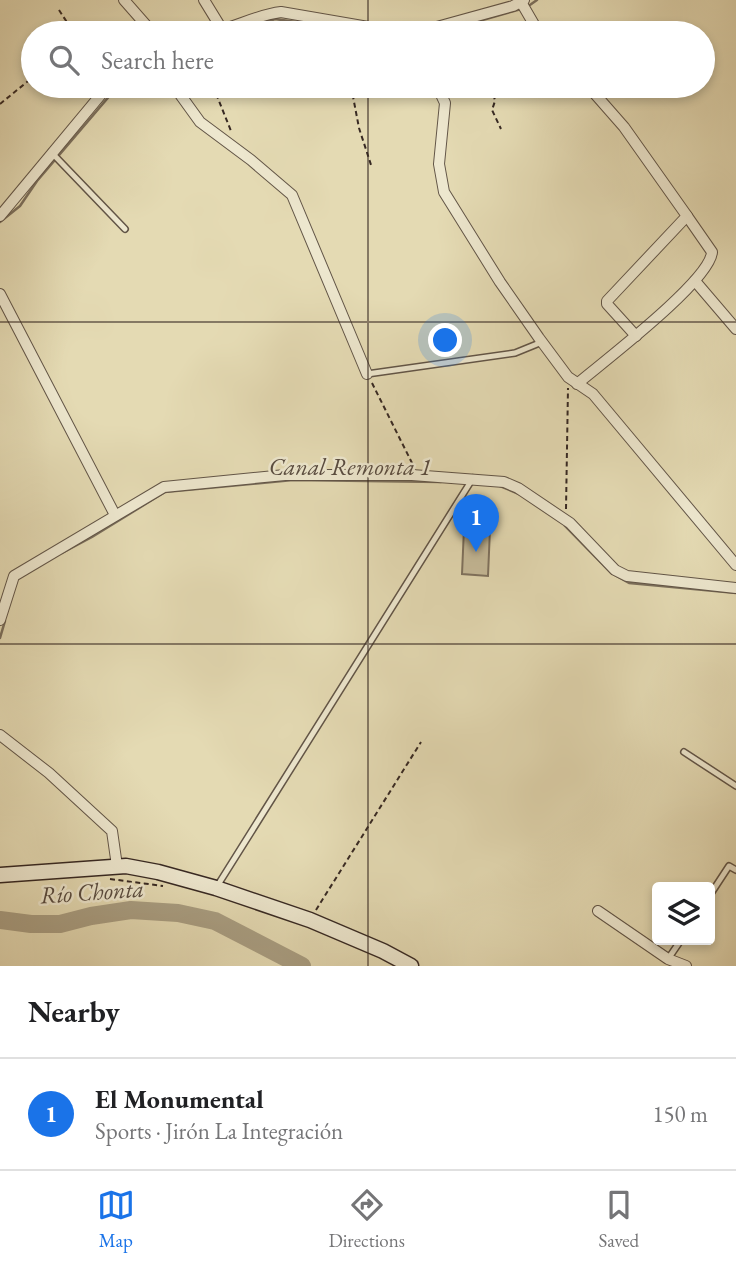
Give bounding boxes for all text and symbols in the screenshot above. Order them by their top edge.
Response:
search box [21,21,715,98]
icon: search [45,41,83,79]
text: Search here [101,43,214,77]
your location [428,323,462,357]
water label: Canal Remonta 1 [269,451,431,482]
pin: 1 [453,494,499,552]
water label: Río Chonta [39,872,145,911]
map controls [652,882,715,945]
button: layers [652,882,715,945]
text: Nearby [28,992,120,1031]
text: El Monumental [95,1082,264,1116]
text: 1 [45,1099,57,1129]
text: 150 m [652,1099,708,1129]
text: Sports · Jirón La Integración [95,1116,343,1146]
tab: Map [97,1186,135,1253]
tab: Directions [328,1186,405,1253]
tab: Saved [598,1186,639,1253]

